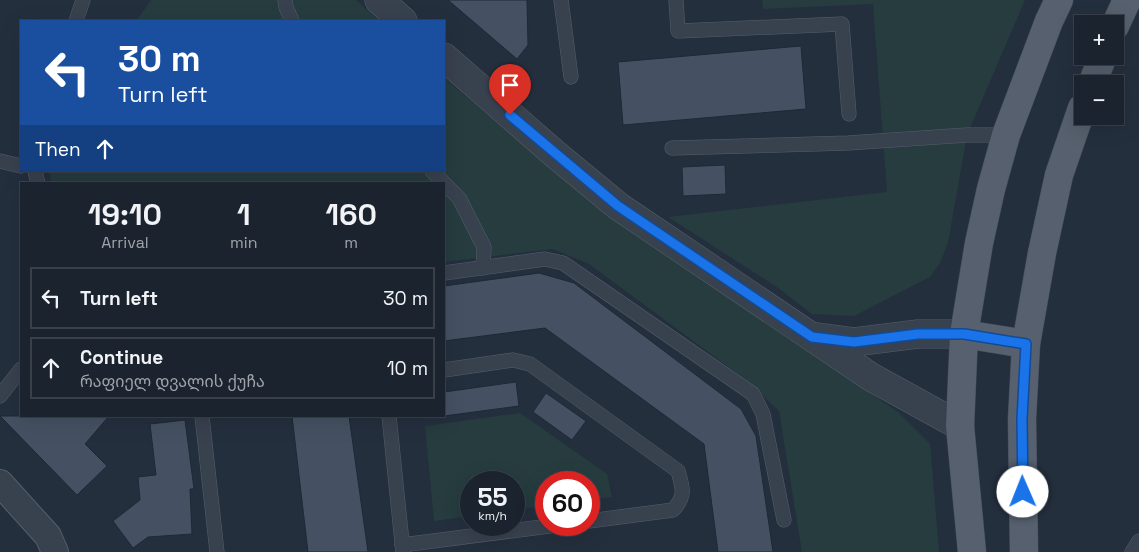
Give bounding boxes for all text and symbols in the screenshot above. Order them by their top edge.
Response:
map controls [1074,15,1124,125]
button: + [1074,15,1124,65]
text: 30 m [118,37,201,81]
icon: left [35,40,100,105]
pin [489,64,531,115]
icon: arrive [496,71,524,99]
button: − [1074,75,1124,125]
text: Turn left [118,80,208,108]
icon: ahead [91,135,119,163]
text: Then [35,137,81,162]
text: 19:10 [88,195,162,234]
text: 1 [237,195,251,234]
text: 160 [325,195,377,234]
text: Arrival [101,232,149,253]
text: min [230,232,257,253]
text: m [344,232,358,253]
icon: left [37,284,65,312]
text: Turn left [80,286,158,311]
text: 30 m [383,286,428,311]
text: Continue [80,345,163,370]
icon: ahead [37,354,65,382]
text: 10 m [387,356,428,381]
text: რაფიელ დვალის ქუჩა [80,371,265,392]
position arrow [996,465,1048,517]
speed limit sign: 60 [535,471,600,536]
text: 55 [477,481,508,513]
text: km/h [478,508,507,524]

